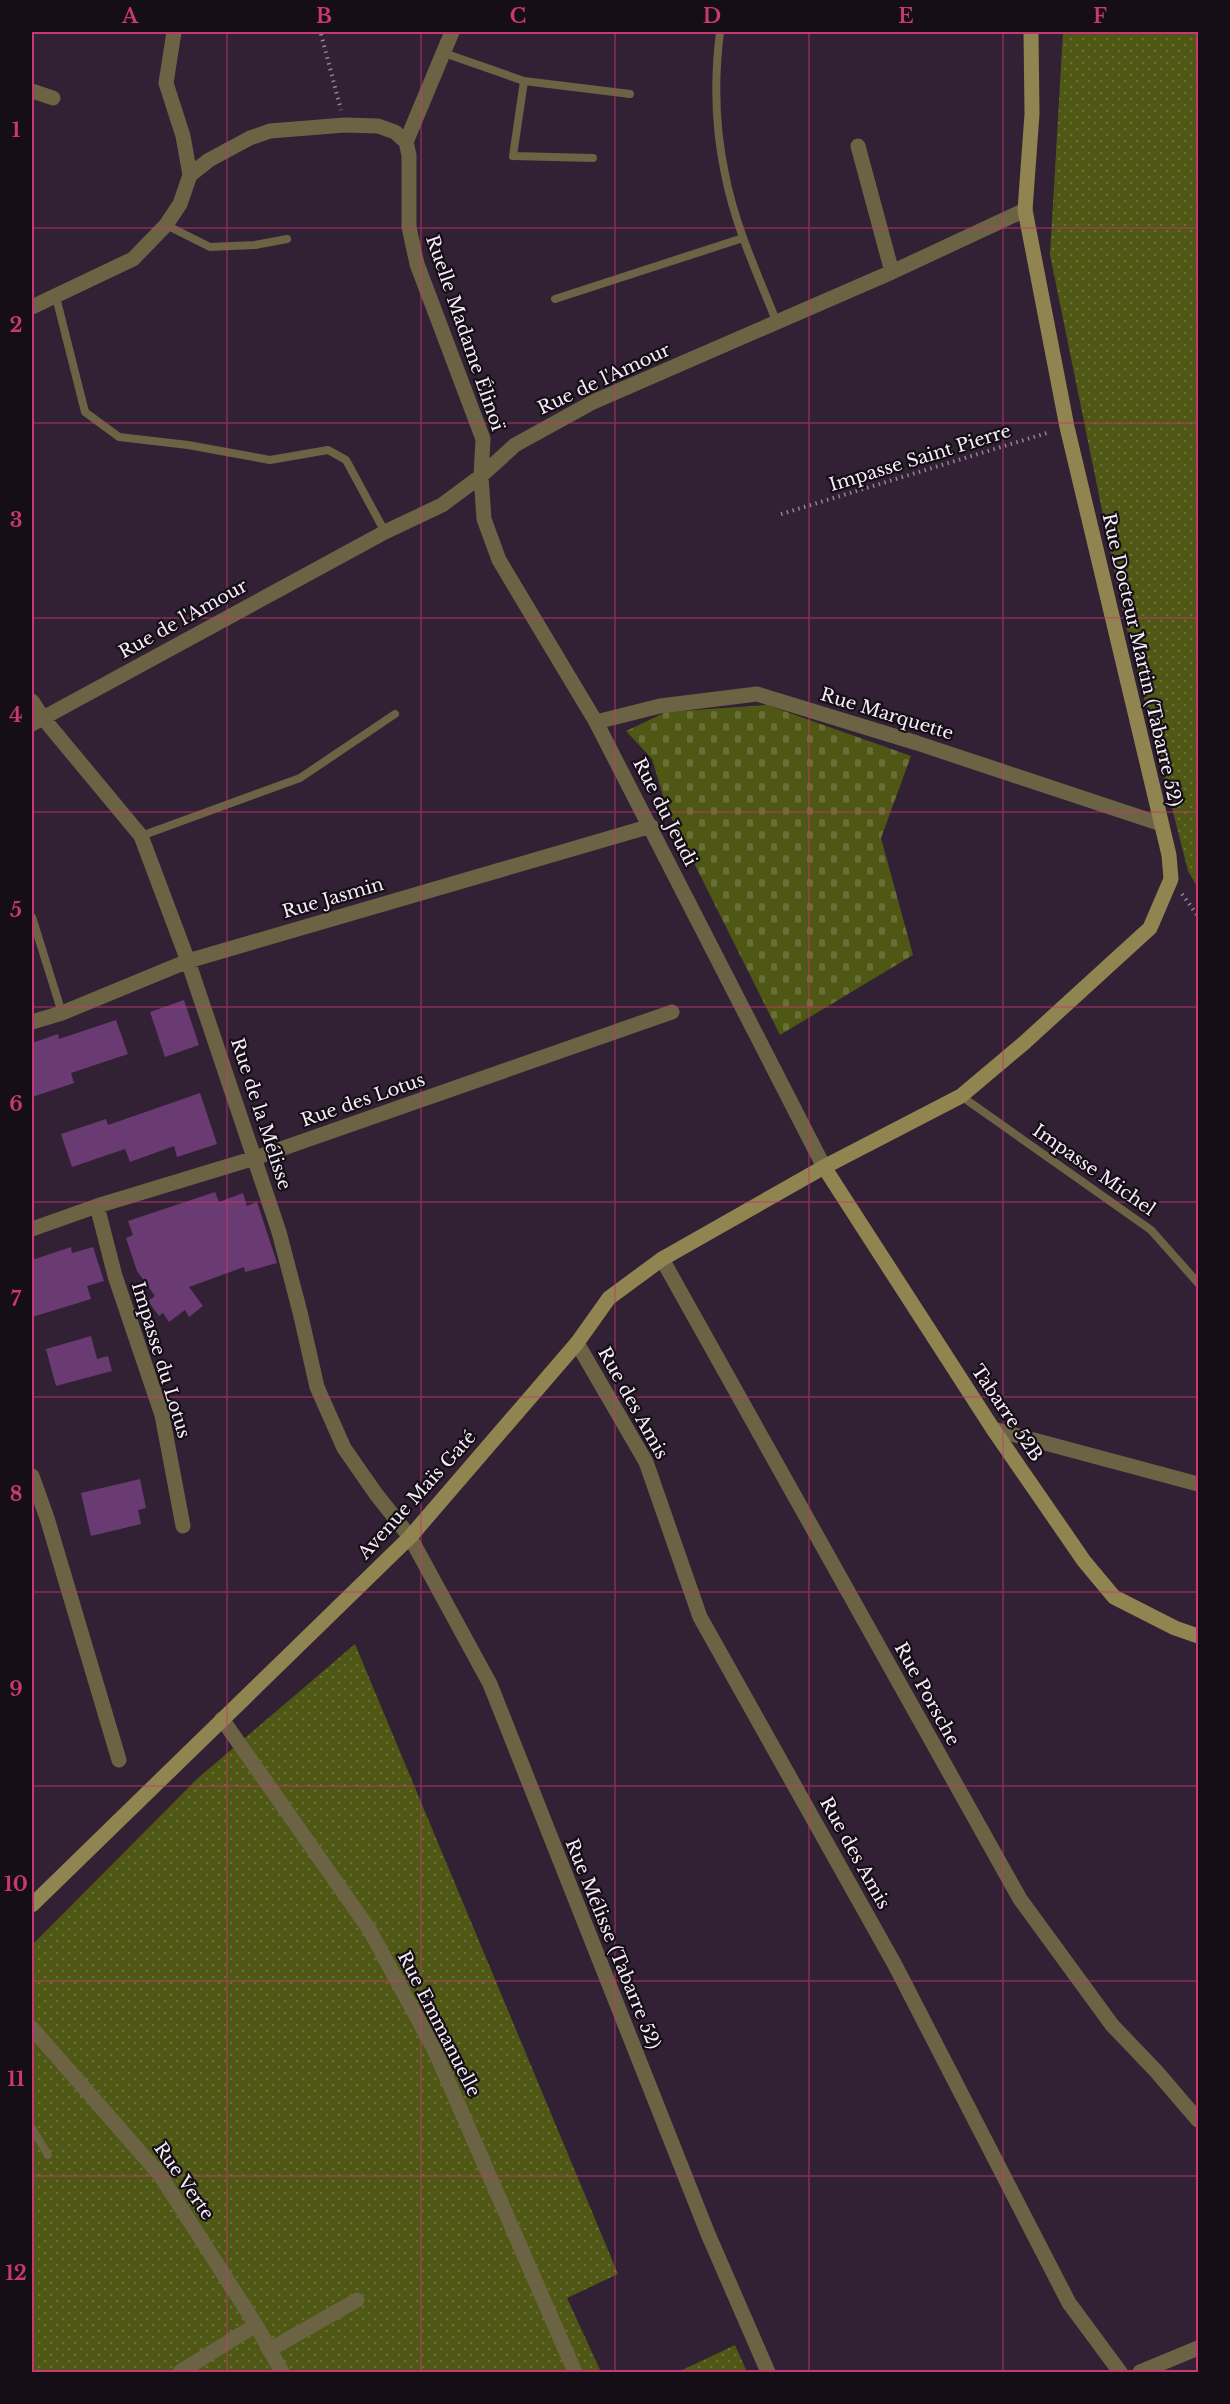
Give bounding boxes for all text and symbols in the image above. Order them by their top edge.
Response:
text: A [121,4,139,28]
text: B [316,4,332,28]
text: C [510,4,526,28]
text: D [703,4,721,28]
text: E [898,4,914,28]
text: F [1093,4,1107,28]
text: 1 [12,118,21,142]
street label: Ruelle Madame Élinoï [421,232,510,434]
text: 2 [9,313,23,337]
street label: Rue de l'Amour [534,339,674,419]
street label: Impasse Saint Pierre [826,420,1014,496]
text: 3 [10,508,22,532]
street label: Rue Docteur Martin (Tabarre 52) [1098,511,1186,809]
street label: Rue de l'Amour [115,574,251,663]
street label: Rue Marquette [818,683,956,745]
text: 4 [9,703,23,727]
street label: Rue du Jeudi [628,754,702,870]
street label: Rue Jasmin [280,873,386,923]
text: 5 [10,898,22,922]
street label: Rue de la Mélisse [226,1035,296,1193]
street label: Rue des Lotus [298,1069,428,1131]
text: 6 [9,1092,23,1116]
street label: Impasse Michel [1028,1119,1160,1221]
street label: Impasse du Lotus [127,1279,195,1441]
text: 7 [11,1287,22,1311]
street label: Rue des Amis [593,1343,673,1463]
street label: Tabarre 52B [967,1360,1047,1466]
street label: Avenue Maïs Gaté [353,1426,481,1565]
text: 8 [10,1482,22,1506]
street label: Rue Porsche [890,1639,964,1749]
text: 9 [9,1677,23,1701]
street label: Rue des Amis [815,1793,895,1913]
street label: Rue Mélisse (Tabarre 52) [561,1836,665,2052]
text: 10 [4,1872,28,1896]
street label: Rue Emmanuelle [393,1948,485,2100]
text: 11 [7,2067,25,2091]
street label: Rue Verte [149,2138,219,2224]
text: 12 [5,2261,27,2285]

